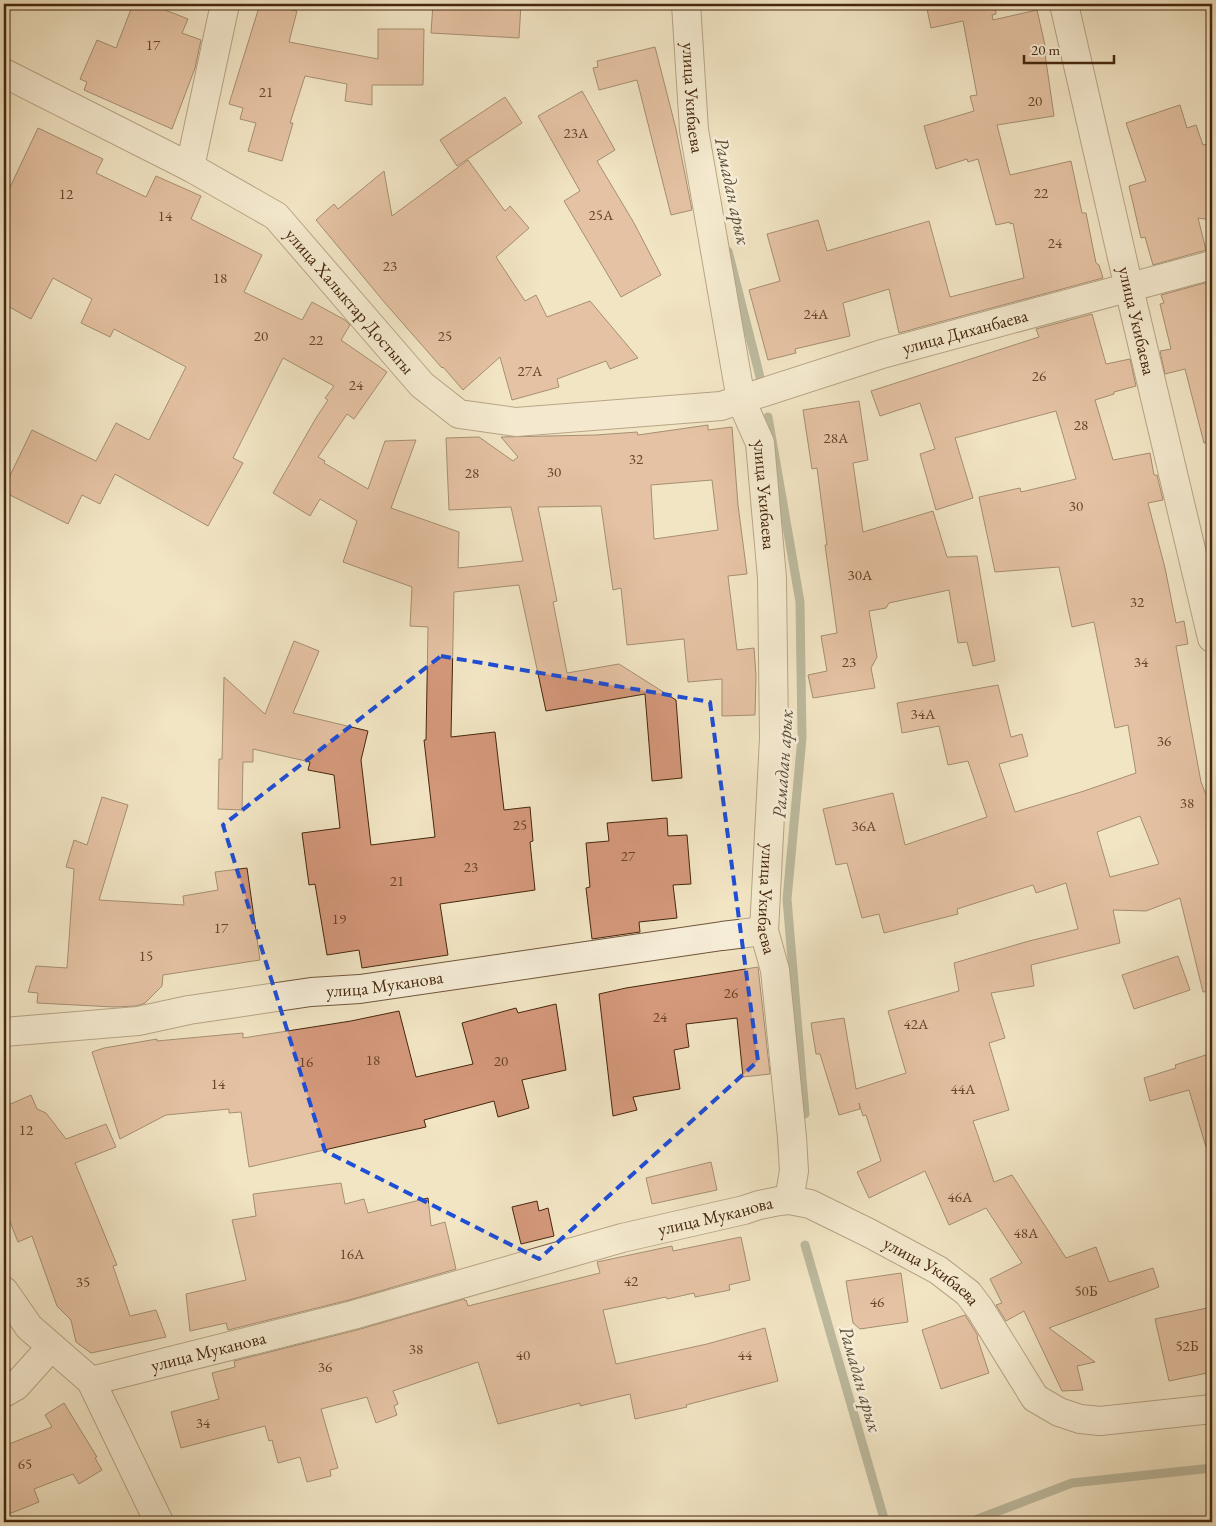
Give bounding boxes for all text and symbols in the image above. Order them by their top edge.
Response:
scale bar [1024,32,1114,64]
house number: 17 [146,35,161,54]
text: 20 m [1031,40,1060,59]
street label: улица Укибаева [677,42,710,156]
house number: 21 [259,82,273,101]
house number: 20 [1028,91,1042,110]
house number: 23А [564,123,589,142]
water label: Рамадан арык [709,135,756,248]
house number: 22 [1034,183,1049,202]
house number: 12 [59,184,74,203]
house number: 25А [589,205,614,224]
house number: 14 [158,206,173,225]
street label: улица Халыктар Достыгы [280,223,420,379]
house number: 24 [1048,233,1063,252]
house number: 23 [383,256,397,275]
street label: улица Укибаева [1113,264,1161,378]
house number: 18 [213,268,227,287]
street label: улица Диханбаева [899,303,1031,359]
house number: 24А [804,304,829,323]
house number: 20 [254,326,268,345]
house number: 25 [438,326,452,345]
house number: 22 [309,330,324,349]
house number: 27А [518,361,543,380]
house number: 26 [1032,366,1046,385]
house number: 24 [349,375,364,394]
house number: 28 [1074,415,1088,434]
house number: 28А [824,428,849,447]
street label: улица Укибаева [748,435,782,551]
house number: 32 [629,449,644,468]
house number: 30 [547,462,561,481]
house number: 28 [465,463,479,482]
house number: 30 [1069,496,1083,515]
house number: 30А [848,565,873,584]
house number: 32 [1130,592,1145,611]
house number: 23 [842,652,856,671]
house number: 34 [1134,652,1149,671]
house number: 34А [911,704,936,723]
water label: Рамадан арык [766,708,799,819]
house number: 36 [1157,731,1171,750]
house number: 38 [1180,793,1194,812]
house number: 25 [513,815,527,834]
house number: 36А [852,816,877,835]
street label: улица Укибаева [753,843,782,957]
house number: 27 [621,846,636,865]
house number: 23 [464,857,478,876]
house number: 21 [390,871,404,890]
house number: 19 [332,909,346,928]
house number: 17 [214,918,229,937]
house number: 15 [139,946,153,965]
street label: улица Муканова [325,965,445,1002]
house number: 26 [724,983,738,1002]
house number: 24 [653,1007,668,1026]
house number: 42А [904,1014,929,1033]
house number: 18 [366,1050,380,1069]
house number: 20 [494,1051,508,1070]
house number: 16 [299,1052,313,1071]
house number: 14 [211,1074,226,1093]
house number: 44А [951,1079,976,1098]
house number: 12 [19,1120,34,1139]
house number: 46А [948,1187,973,1206]
street label: улица Муканова [656,1190,776,1240]
house number: 48А [1014,1223,1039,1242]
street label: улица Укибаева [880,1231,986,1310]
house number: 16А [340,1244,365,1263]
house number: 42 [624,1271,639,1290]
house number: 35 [76,1272,90,1291]
house number: 50Б [1074,1281,1098,1300]
house number: 46 [870,1292,884,1311]
water label: Рамадан арык [833,1323,888,1436]
street label: улица Муканова [148,1325,269,1376]
house number: 52Б [1175,1336,1199,1355]
house number: 38 [409,1339,423,1358]
house number: 40 [516,1345,530,1364]
house number: 44 [738,1345,753,1364]
house number: 36 [318,1357,332,1376]
house number: 34 [196,1413,211,1432]
house number: 65 [18,1454,32,1473]

